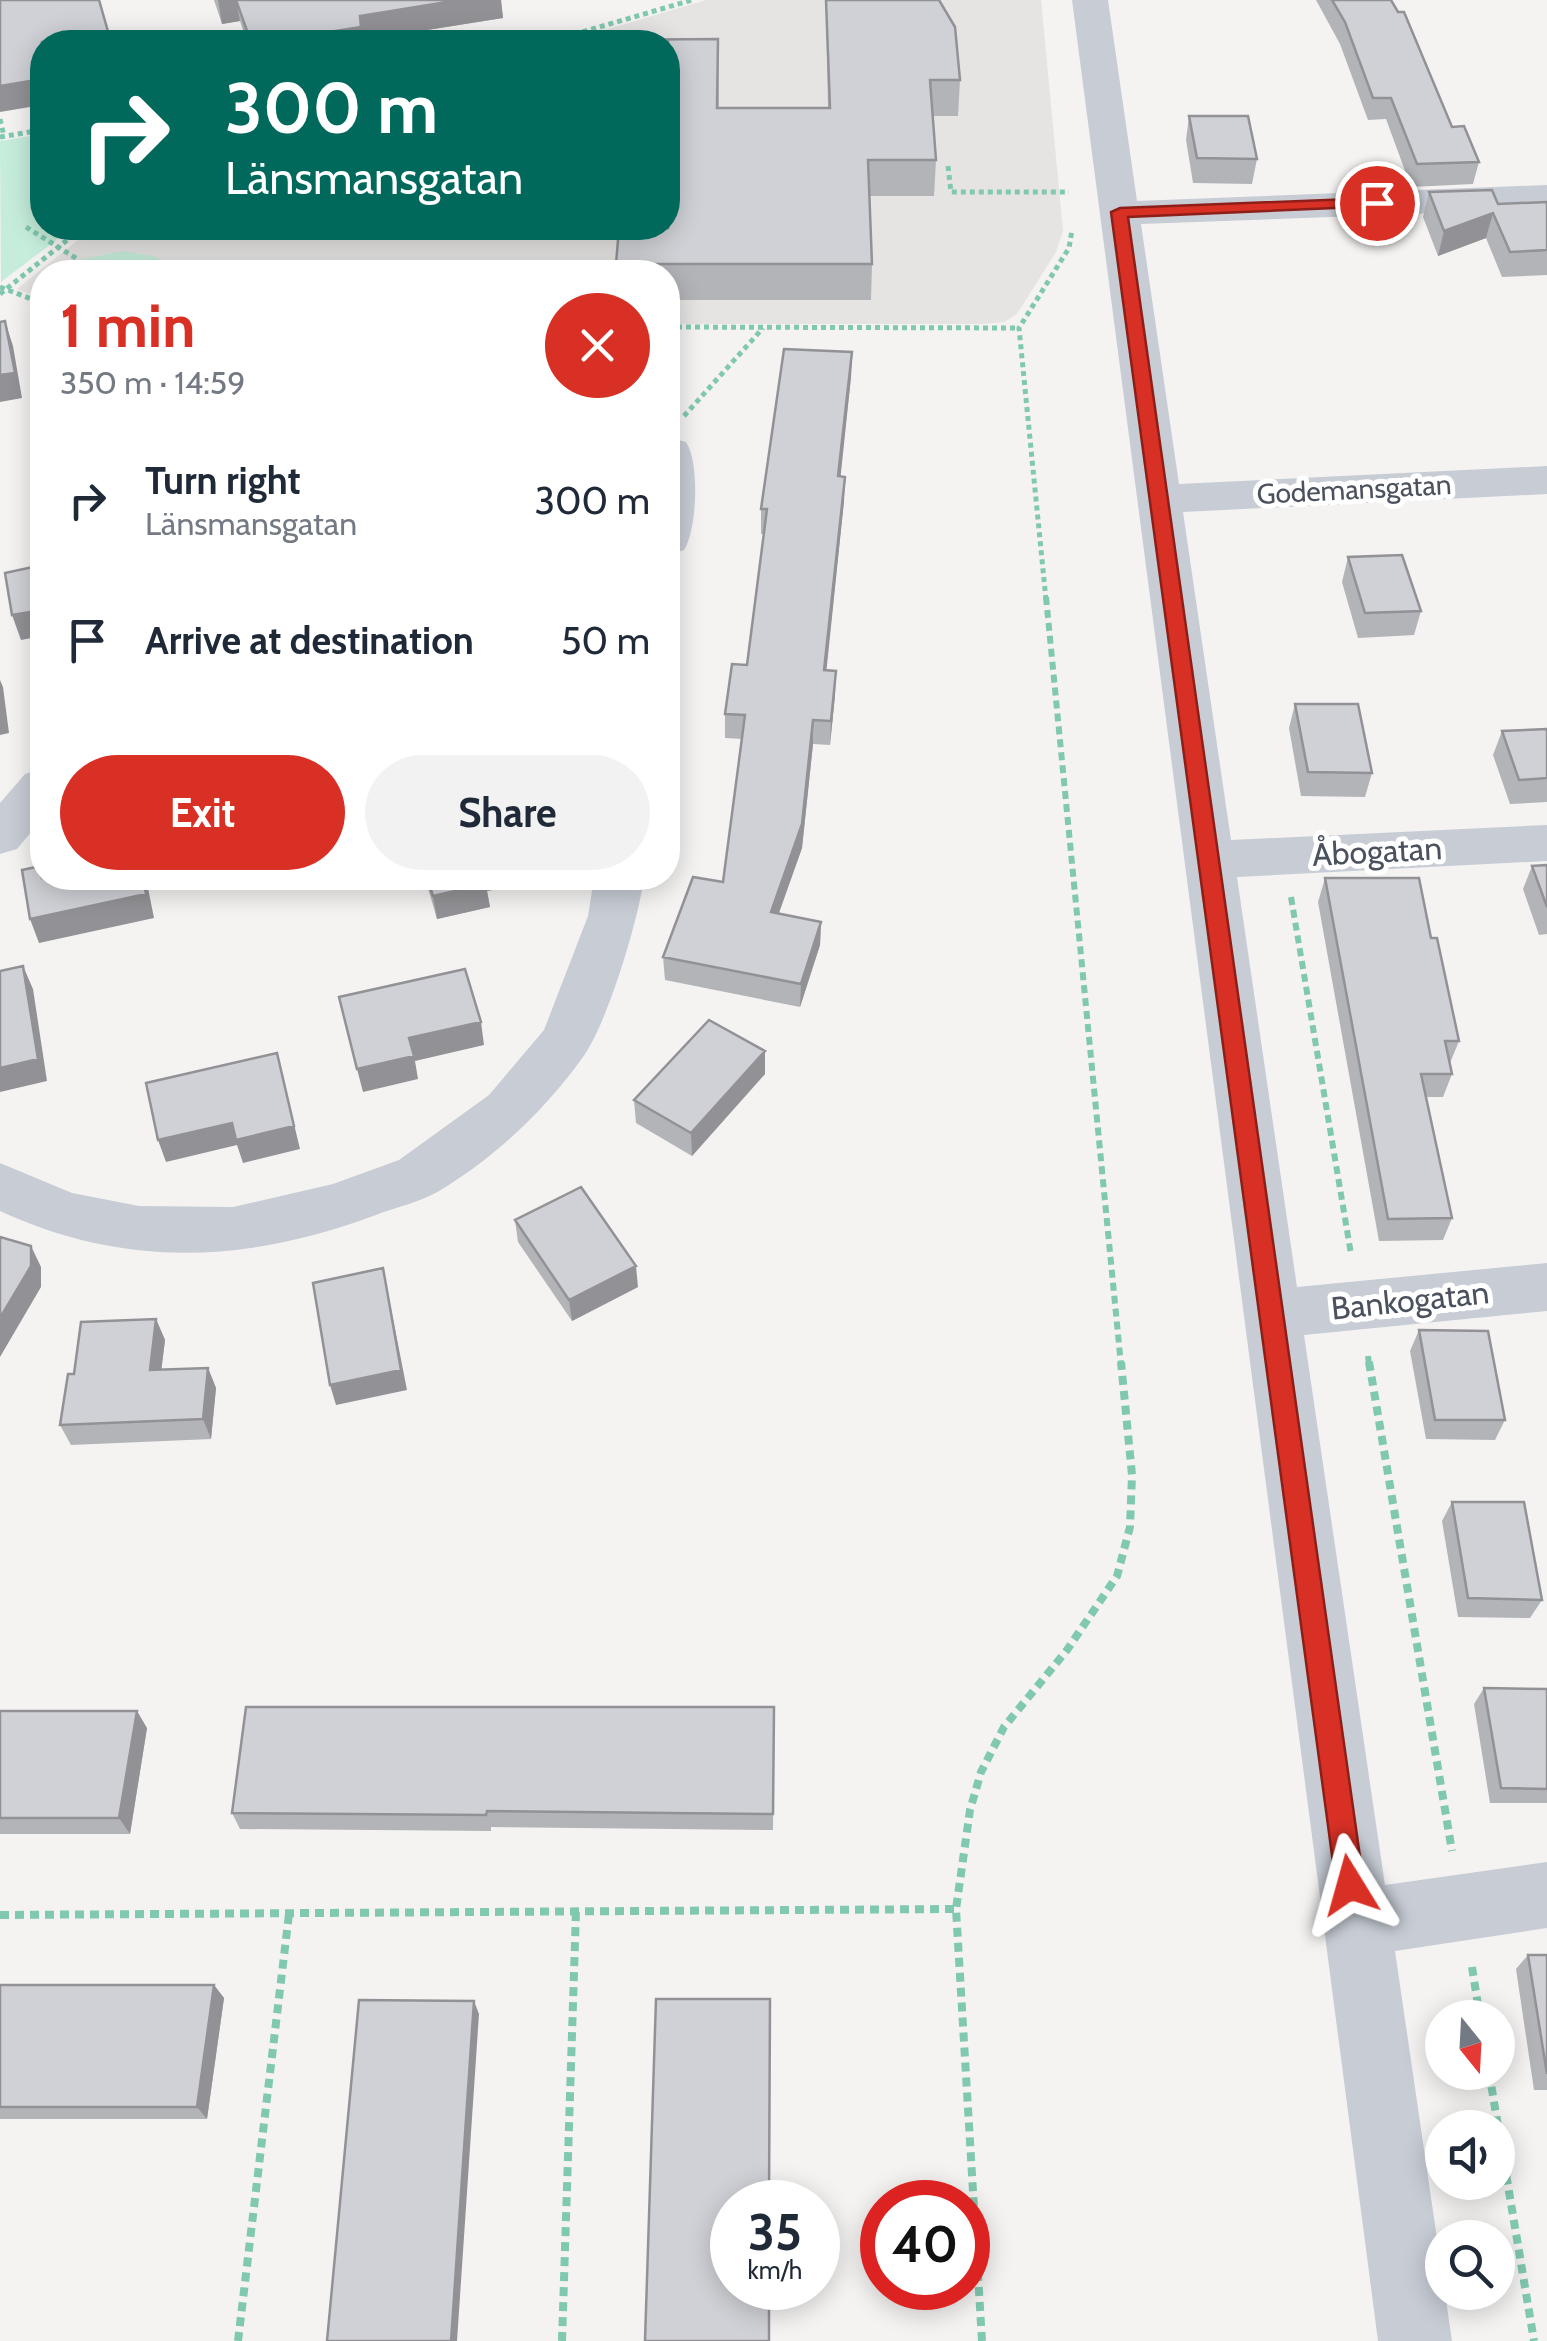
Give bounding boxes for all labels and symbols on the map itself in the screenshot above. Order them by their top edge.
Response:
pin [1335,161,1420,246]
street label: Godemansgatan [1256,467,1452,511]
street label: Åbogatan [1311,828,1443,874]
street label: Bankogatan [1329,1272,1491,1328]
position arrow [1298,1833,1402,1937]
north arrow [1425,2000,1515,2090]
speed limit sign: 40 [860,2180,990,2310]

